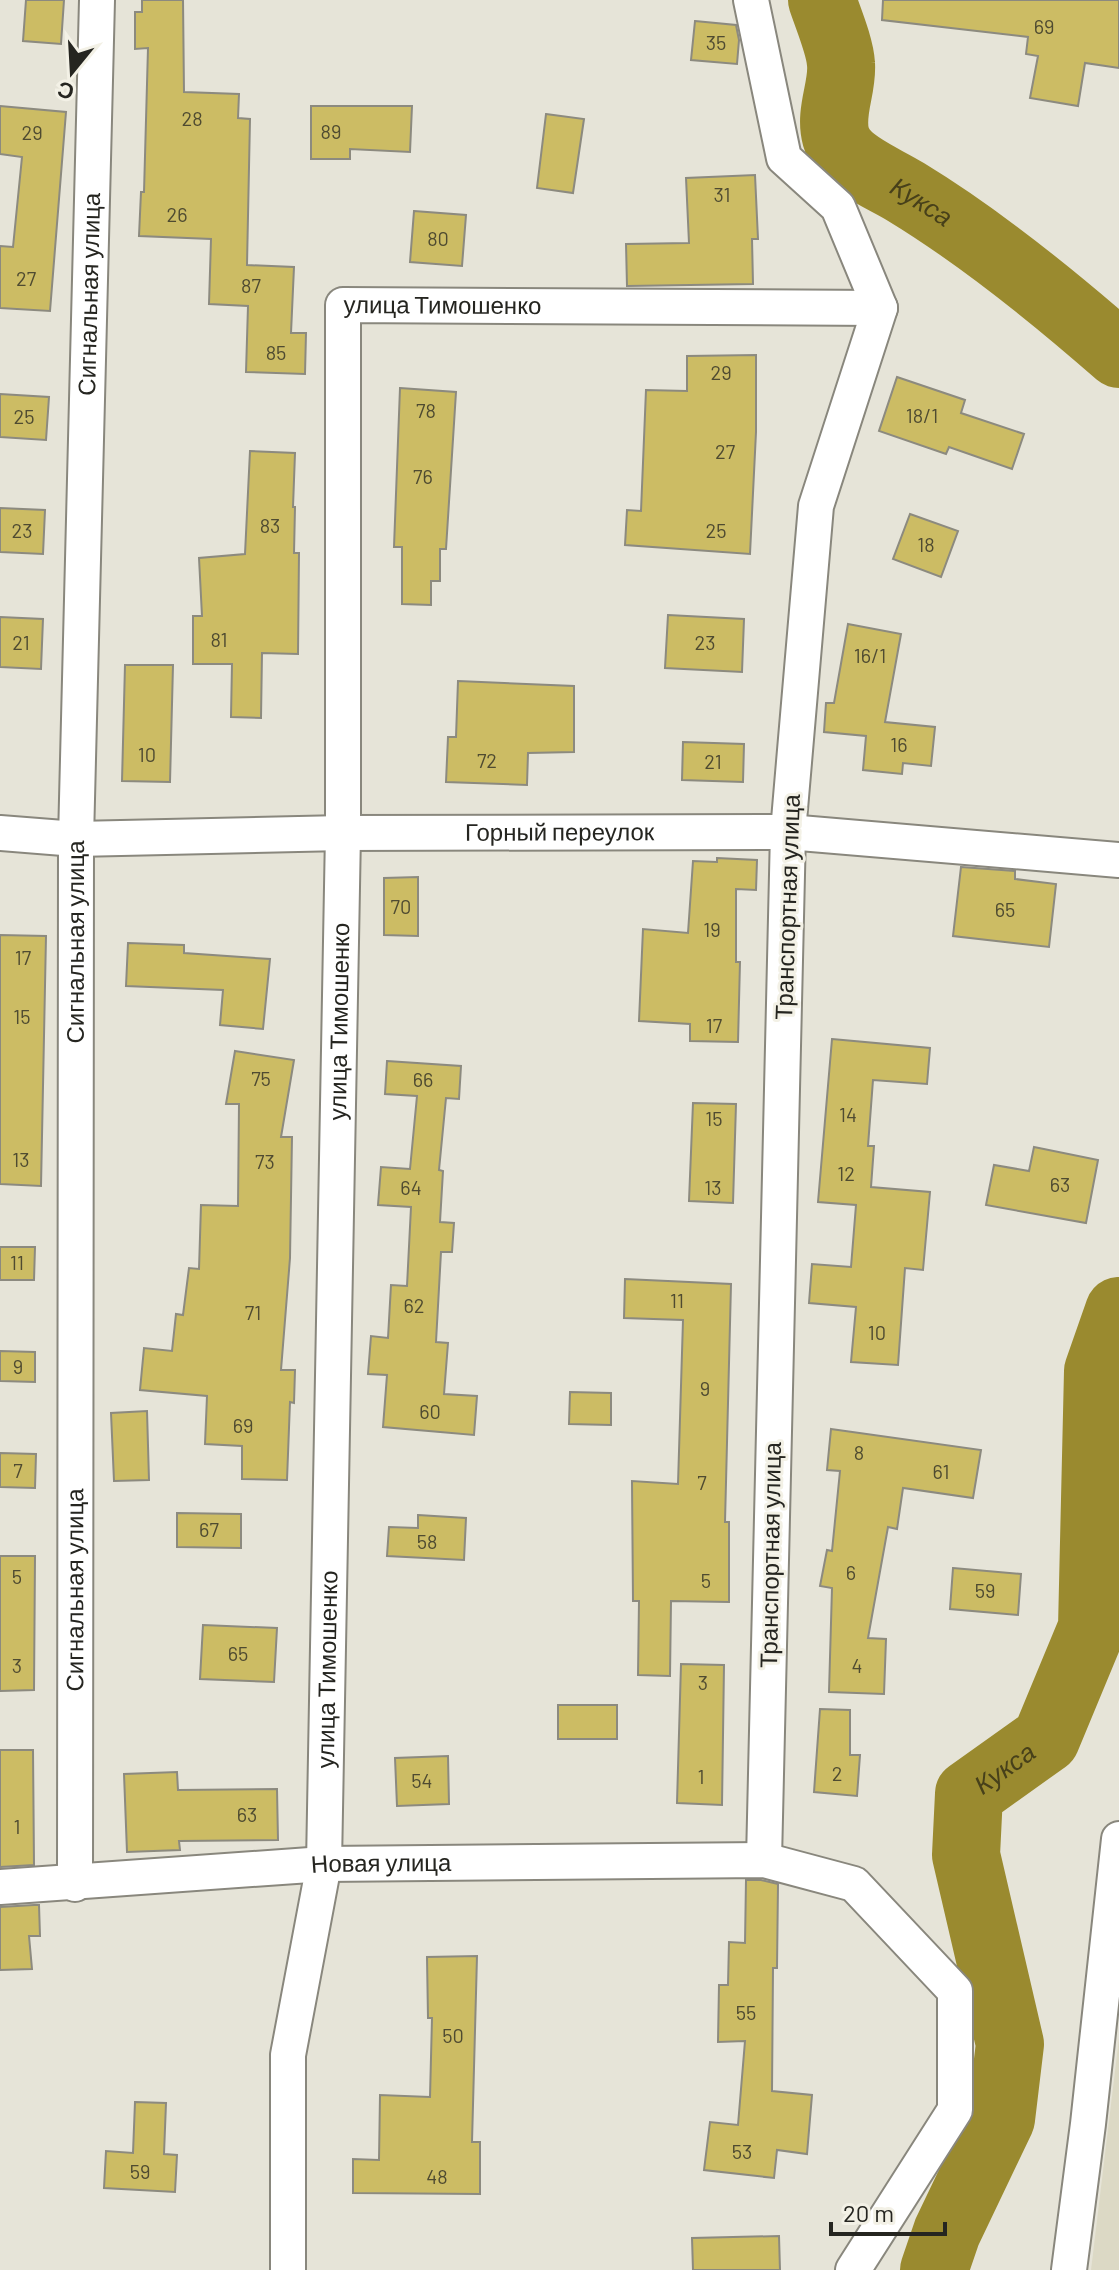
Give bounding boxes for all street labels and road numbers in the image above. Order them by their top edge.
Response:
street label: Сигнальная улица [71,192,105,396]
street label: улица Тимошенко [344,289,541,319]
street label: Транспортная улица [768,793,805,1020]
street label: Горный переулок [465,816,655,846]
street label: Сигнальная улица [60,840,89,1044]
street label: улица Тимошенко [322,922,354,1121]
street label: Транспортная улица [753,1441,786,1668]
street label: Сигнальная улица [59,1488,88,1692]
street label: улица Тимошенко [310,1570,342,1768]
street label: Новая улица [310,1847,452,1878]

